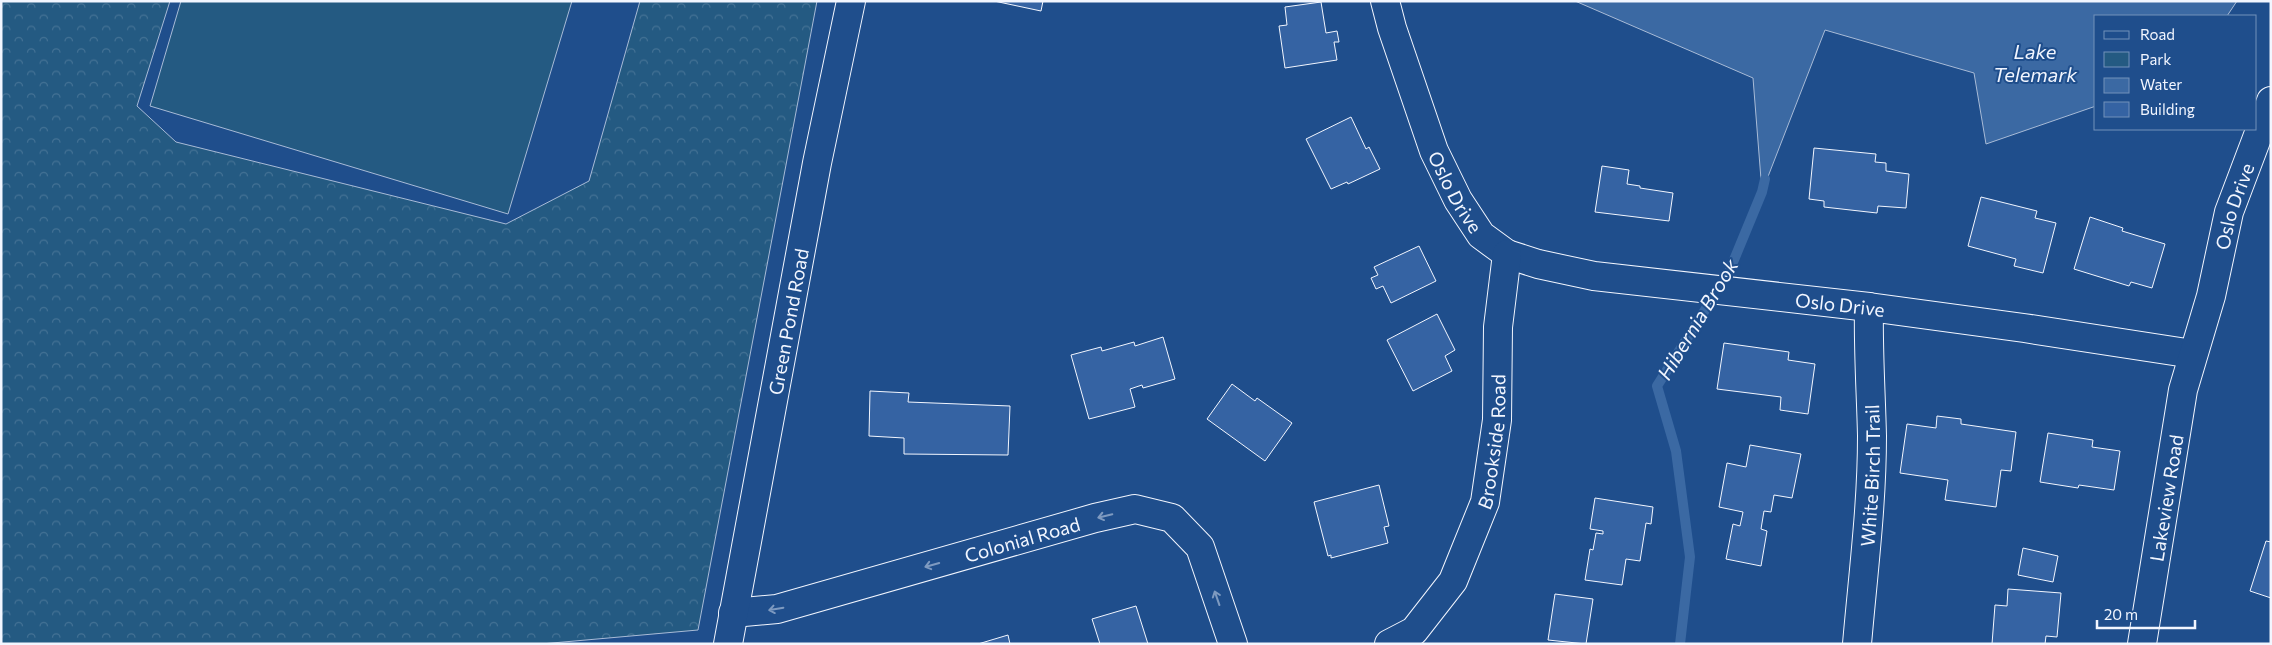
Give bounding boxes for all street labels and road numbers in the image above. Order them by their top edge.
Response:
street label: Oslo Drive [1424,147,1488,237]
street label: Oslo Drive [2210,160,2258,252]
street label: Green Pond Road [763,246,813,397]
street label: Oslo Drive [1794,287,1886,321]
street label: Brookside Road [1472,374,1509,512]
street label: White Birch Trail [1855,404,1884,548]
street label: Lakeview Road [2144,433,2187,563]
street label: Colonial Road [962,511,1082,566]

